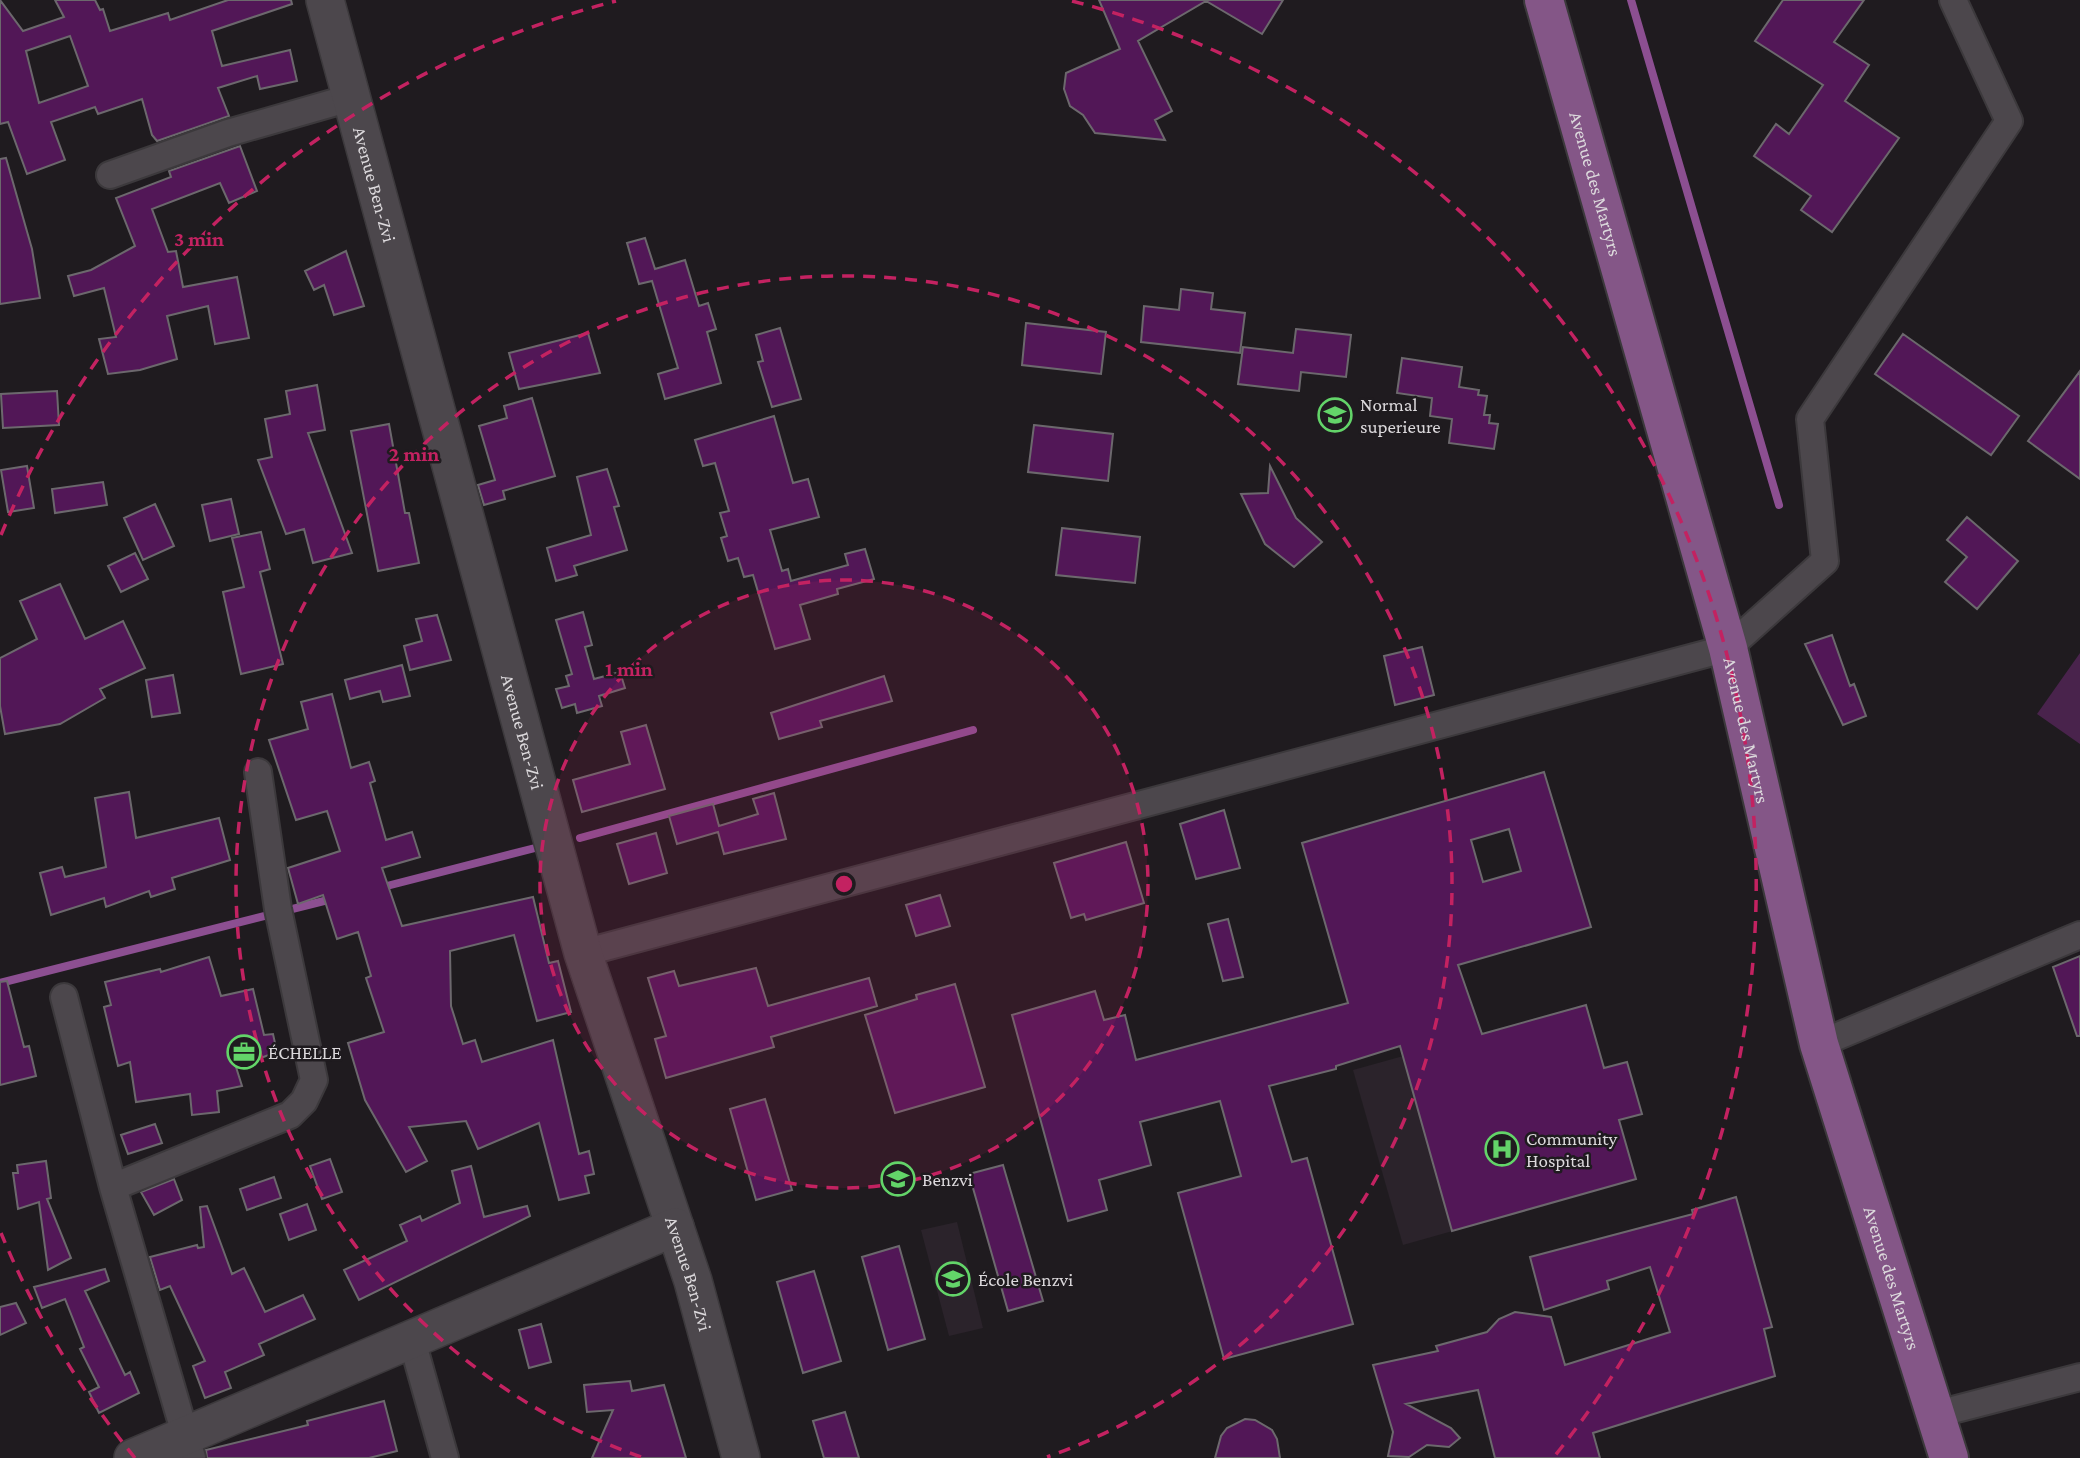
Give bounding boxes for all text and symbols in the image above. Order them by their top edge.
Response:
street label: Avenue des Martyrs [1565,109,1626,259]
street label: Avenue Ben-Zvi [349,124,400,245]
text: 3 min [174,227,224,251]
place label: Normal superieure [1360,394,1441,437]
school or university icon: Normal superieure [1316,396,1354,434]
text: 2 min [389,442,439,466]
street label: Avenue des Martyrs [1719,655,1773,805]
text: 1 min [605,657,653,681]
street label: Avenue Ben-Zvi [497,672,548,792]
centre of rings [832,872,856,896]
office icon: ÉCHELLE [225,1033,263,1071]
place label: ÉCHELLE [268,1042,342,1063]
place label: Community Hospital [1526,1128,1617,1171]
hospital icon: Community Hospital [1483,1130,1521,1168]
school or university icon: Benzvi [879,1160,917,1198]
place label: Benzvi [922,1169,973,1190]
street label: Avenue des Martyrs [1860,1204,1924,1352]
street label: Avenue Ben-Zvi [661,1214,716,1333]
school or university icon: École Benzvi [934,1260,972,1298]
place label: École Benzvi [978,1269,1073,1290]

